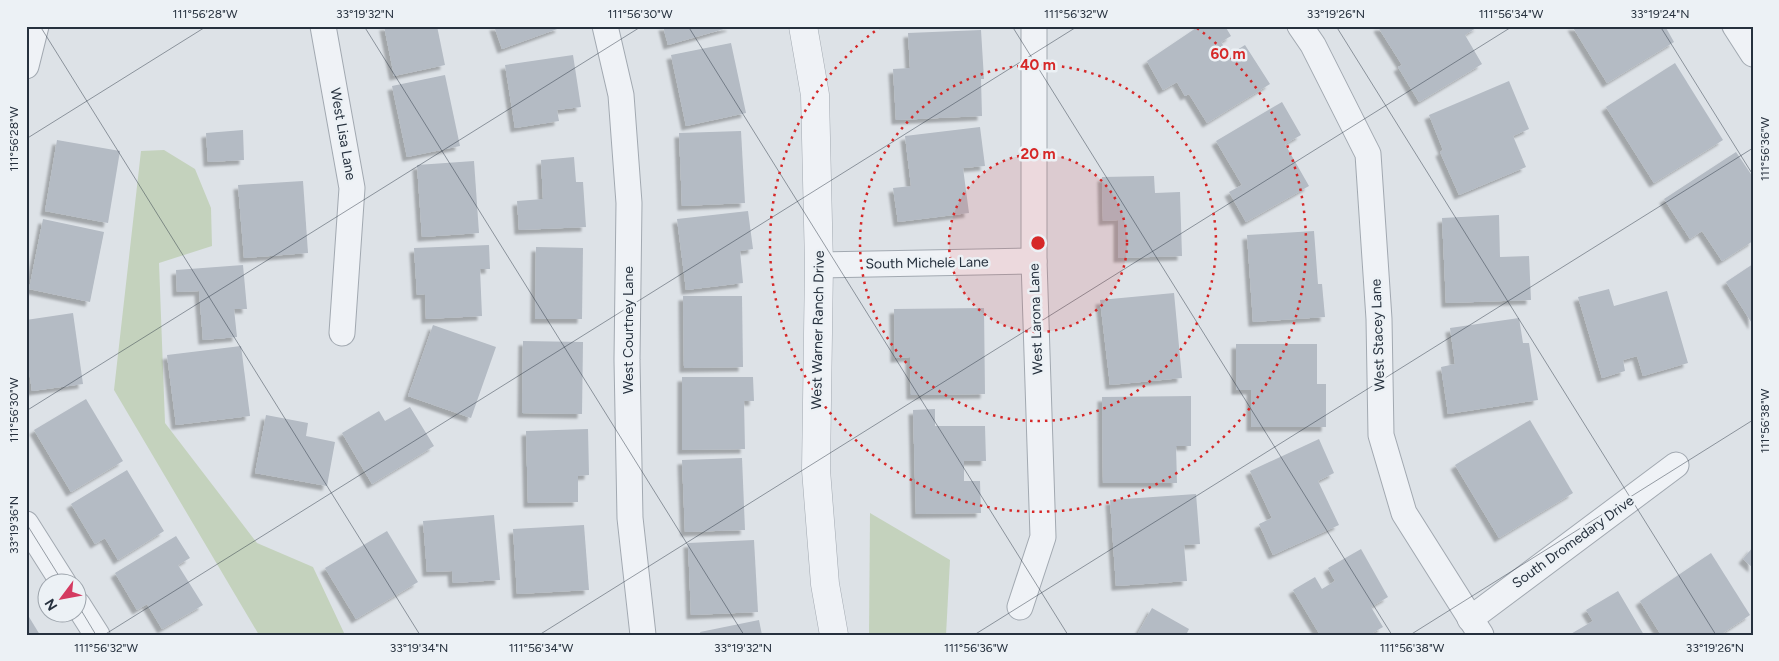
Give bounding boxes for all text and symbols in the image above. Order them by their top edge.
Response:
text: 111°56'28"W [173,7,238,21]
text: 33°19'32"N [336,7,394,21]
text: 111°56'30"W [608,7,673,21]
text: 111°56'32"W [1044,7,1108,21]
text: 33°19'26"N [1307,7,1365,21]
text: 111°56'34"W [1479,7,1544,21]
text: 33°19'24"N [1631,7,1689,21]
text: 60 m [1210,45,1246,63]
text: 40 m [1020,56,1056,74]
street label: West Lisa Lane [327,87,360,182]
text: 111°56'28"W [7,106,21,171]
text: 111°56'36"W [1758,116,1772,181]
text: 20 m [1020,145,1056,163]
centre of rings [1029,234,1047,252]
street label: West Warner Ranch Drive [808,250,828,410]
street label: South Michele Lane [865,253,989,273]
street label: West Larona Lane [1026,263,1046,375]
street label: West Courtney Lane [620,266,637,394]
street label: West Stacey Lane [1368,278,1388,392]
text: 111°56'30"W [7,377,21,442]
text: 111°56'38"W [1758,388,1772,453]
street label: South Dromedary Drive [1509,492,1638,592]
text: 33°19'36"N [7,496,21,554]
north arrow [38,574,88,624]
text: N [41,596,61,614]
text: 111°56'32"W [74,641,138,655]
text: 33°19'34"N [390,641,448,655]
text: 111°56'34"W [509,641,574,655]
text: 33°19'32"N [714,641,772,655]
text: 111°56'36"W [944,641,1009,655]
text: 111°56'38"W [1380,641,1445,655]
text: 33°19'26"N [1686,641,1744,655]

